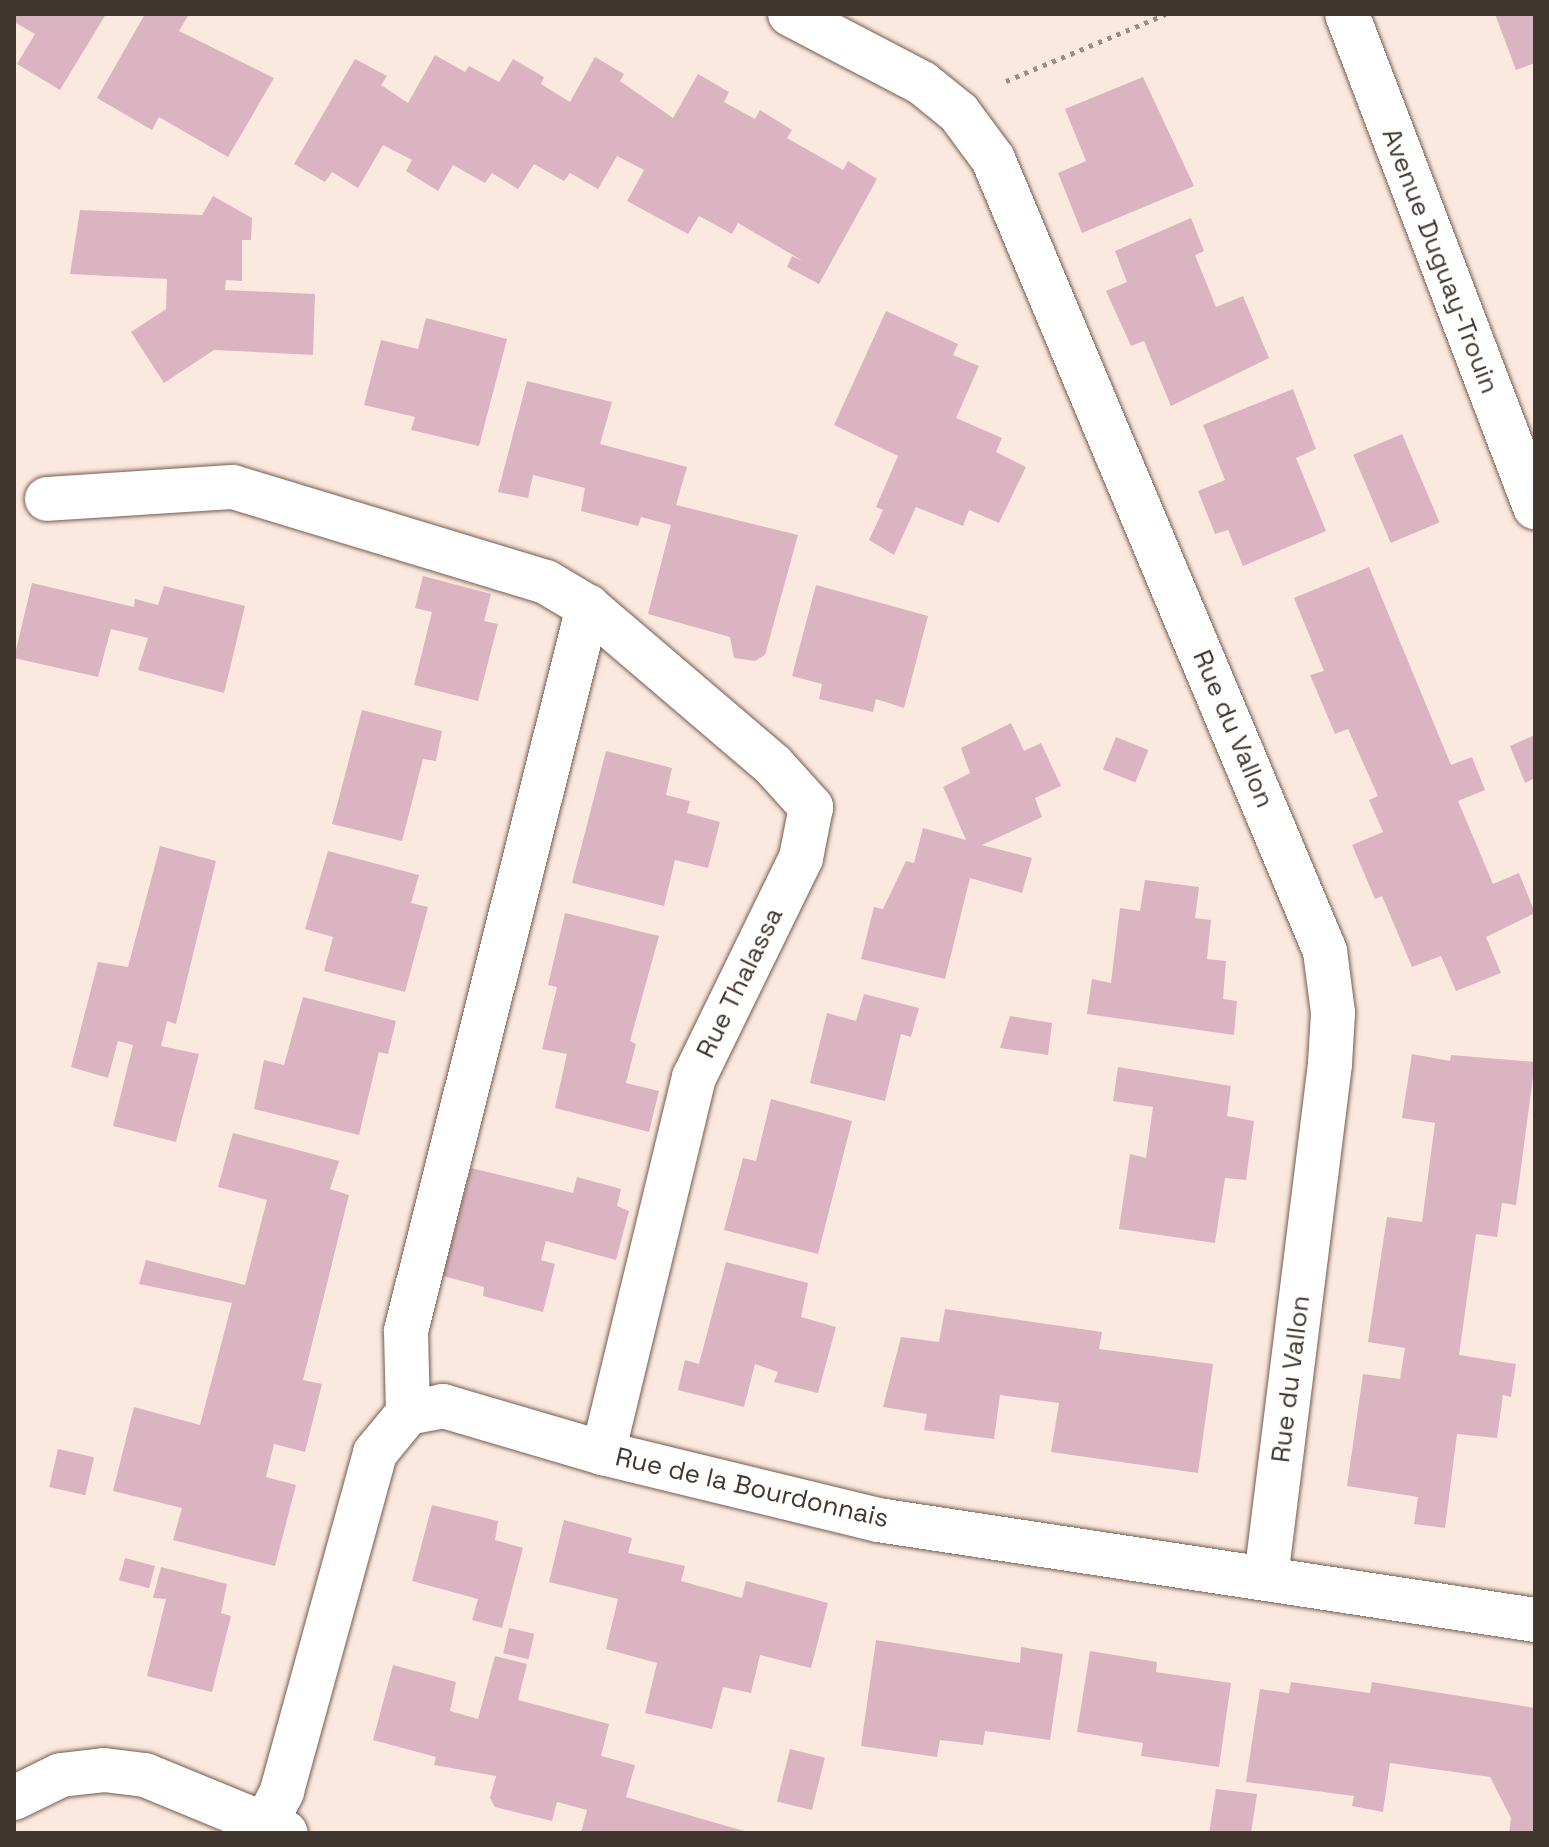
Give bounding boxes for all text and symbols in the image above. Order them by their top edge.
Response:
street label: Avenue Duguay-Trouin [1375,124,1505,398]
street label: Rue du Vallon [1186,645,1280,813]
street label: Rue Thalassa [690,902,790,1064]
street label: Rue du Vallon [1265,1293,1317,1465]
street label: Rue de la Bourdonnais [612,1441,892,1535]

